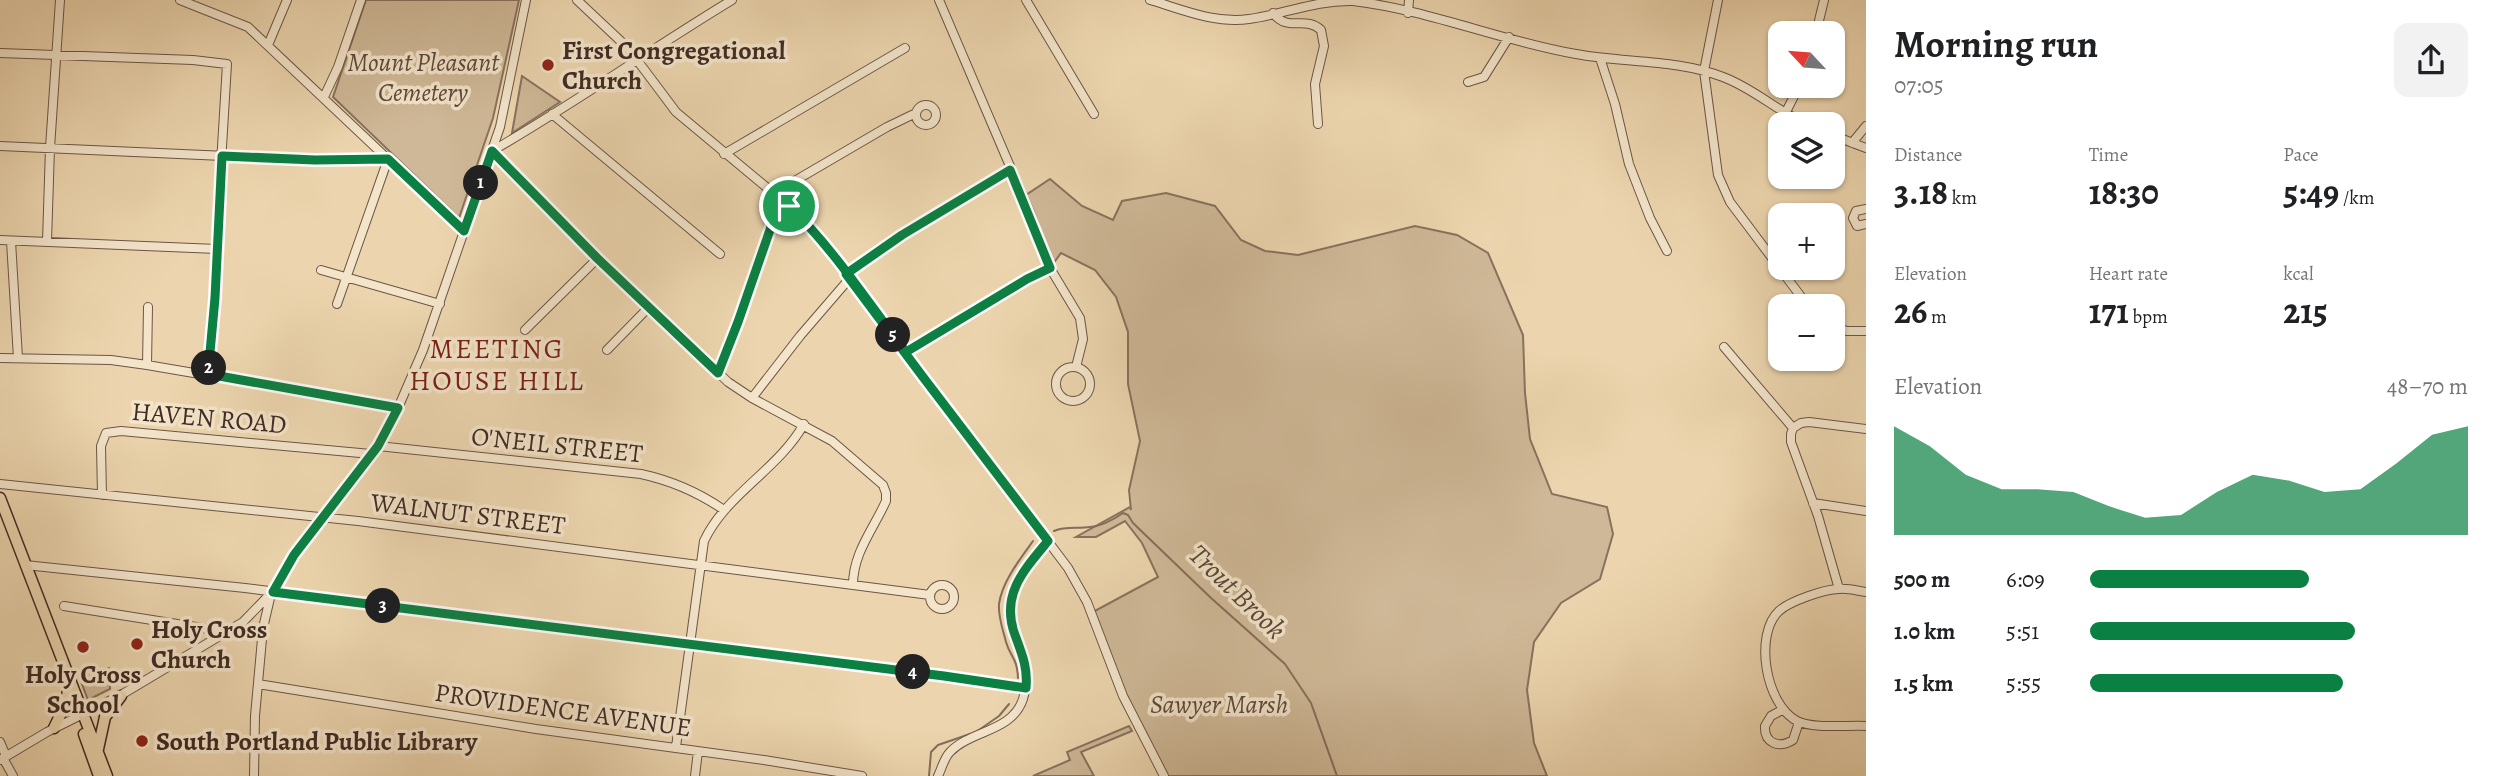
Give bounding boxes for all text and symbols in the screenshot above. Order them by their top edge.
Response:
text: Morning run [1894,18,2098,70]
north arrow [1768,21,1844,98]
map controls [1768,21,1845,371]
button: share [2394,23,2468,97]
place label: First Congregational Church [562,33,786,98]
park label: Mount Pleasant Cemetery [347,45,500,110]
marker: First Congregational Church [540,57,556,73]
text: 07:05 [1894,70,1944,101]
button: layers [1768,112,1845,189]
text: Distance [1894,142,1962,168]
text: Time [2089,142,2128,168]
text: Pace [2283,142,2319,168]
pin: 1 [463,166,498,200]
text: 3.18 [1894,168,1948,216]
text: 18:30 [2089,168,2159,216]
text: 5:49 [2283,168,2339,216]
text: 1 [477,169,484,195]
pin [759,176,819,236]
text: km [1948,185,1977,211]
text: /km [2339,185,2375,211]
icon: arrive [770,187,808,225]
button: + [1768,203,1845,280]
text: Elevation [1894,261,1967,287]
text: Heart rate [2089,261,2168,287]
text: kcal [2283,261,2314,287]
text: 26 [1894,287,1927,335]
text: 171 [2089,287,2129,335]
text: 215 [2283,287,2328,335]
button: − [1768,294,1845,371]
text: m [1927,304,1947,330]
text: bpm [2129,304,2168,330]
pin: 5 [876,318,910,352]
text: 5 [888,321,897,347]
district label: MEETING HOUSE HILL [409,330,585,400]
pin: 2 [192,350,227,386]
text: 2 [204,354,213,380]
text: Elevation [1894,371,1982,402]
text: 48–70 m [2387,371,2468,402]
street label: HAVEN ROAD [130,394,288,442]
street label: O'NEIL STREET [469,419,645,471]
street label: WALNUT STREET [368,485,567,543]
water label: Trout Brook [1180,536,1294,648]
text: 500 m [1894,564,1950,595]
text: 6:09 [2006,564,2045,595]
pin: 3 [366,588,400,624]
text: 3 [378,592,387,618]
place label: Holy Cross Church [151,612,267,677]
text: 1.0 km [1894,616,1955,647]
text: 5:51 [2006,616,2039,647]
marker: Holy Cross Church [129,636,145,652]
marker: Holy Cross School [75,639,91,655]
pin: 4 [895,654,930,690]
place label: Holy Cross School [25,657,141,722]
text: 4 [908,658,917,684]
text: 1.5 km [1894,668,1954,699]
text: 5:55 [2006,668,2041,699]
street label: PROVIDENCE AVENUE [433,675,693,745]
park label: Sawyer Marsh [1150,687,1288,722]
place label: South Portland Public Library [156,724,478,759]
marker: South Portland Public Library [134,733,150,749]

